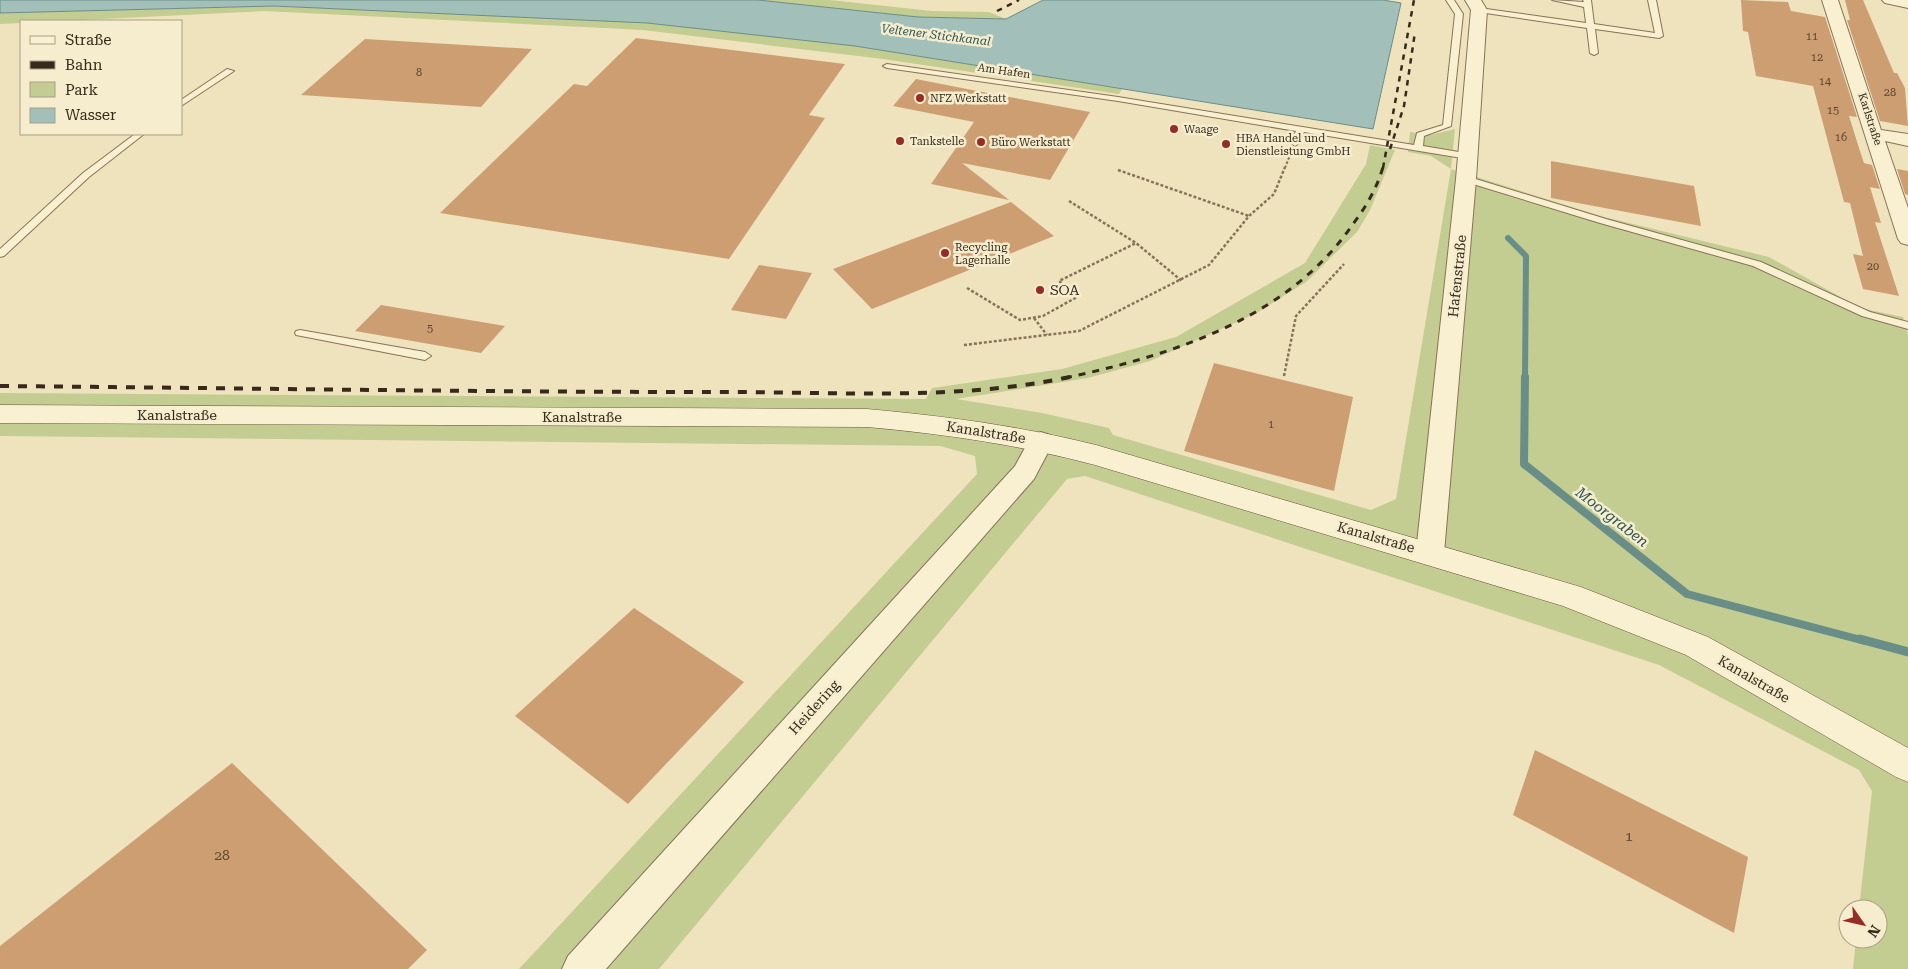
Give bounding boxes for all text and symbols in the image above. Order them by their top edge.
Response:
legend [20,20,182,135]
water label: Veltener Stichkanal [881,21,992,49]
house number: 11 [1806,30,1818,43]
text: Straße [65,31,112,49]
house number: 12 [1811,51,1823,64]
text: Bahn [65,56,103,74]
street label: Am Hafen [977,61,1031,81]
house number: 8 [416,66,422,79]
house number: 14 [1819,75,1832,88]
text: Park [65,81,99,99]
house number: 28 [1884,86,1896,99]
street label: Karlstraße [1855,91,1885,147]
marker: NFZ Werkstatt [914,92,926,104]
place label: NFZ Werkstatt [930,92,1006,105]
house number: 15 [1827,104,1839,117]
text: Wasser [65,106,116,124]
marker: Waage [1168,123,1180,135]
place label: Waage [1184,123,1219,136]
house number: 16 [1835,131,1847,144]
place label: HBA Handel und Dienstleistung GmbH [1236,132,1351,158]
marker: Tankstelle [894,135,906,147]
place label: Tankstelle [910,135,964,148]
marker: Büro Werkstatt [975,136,987,148]
place label: Büro Werkstatt [991,136,1071,149]
marker: HBA Handel und Dienstleistung GmbH [1220,138,1232,150]
street label: Hafenstraße [1445,234,1469,318]
place label: Recycling Lagerhalle [955,241,1010,267]
marker: Recycling Lagerhalle [939,247,951,259]
house number: 20 [1867,260,1879,273]
place label: SOA [1050,282,1079,298]
marker: SOA [1034,284,1046,296]
house number: 5 [427,322,433,335]
street label: Kanalstraße [137,407,217,423]
street label: Kanalstraße [542,409,622,425]
street label: Kanalstraße [945,418,1027,446]
house number: 1 [1268,418,1274,431]
water label: Moorgraben [1571,482,1652,551]
street label: Kanalstraße [1335,518,1417,556]
street label: Kanalstraße [1715,652,1793,706]
street label: Heidering [785,677,843,737]
house number: 1 [1625,828,1633,844]
house number: 28 [214,847,230,863]
north arrow [1838,899,1888,949]
text: N [1864,922,1883,940]

